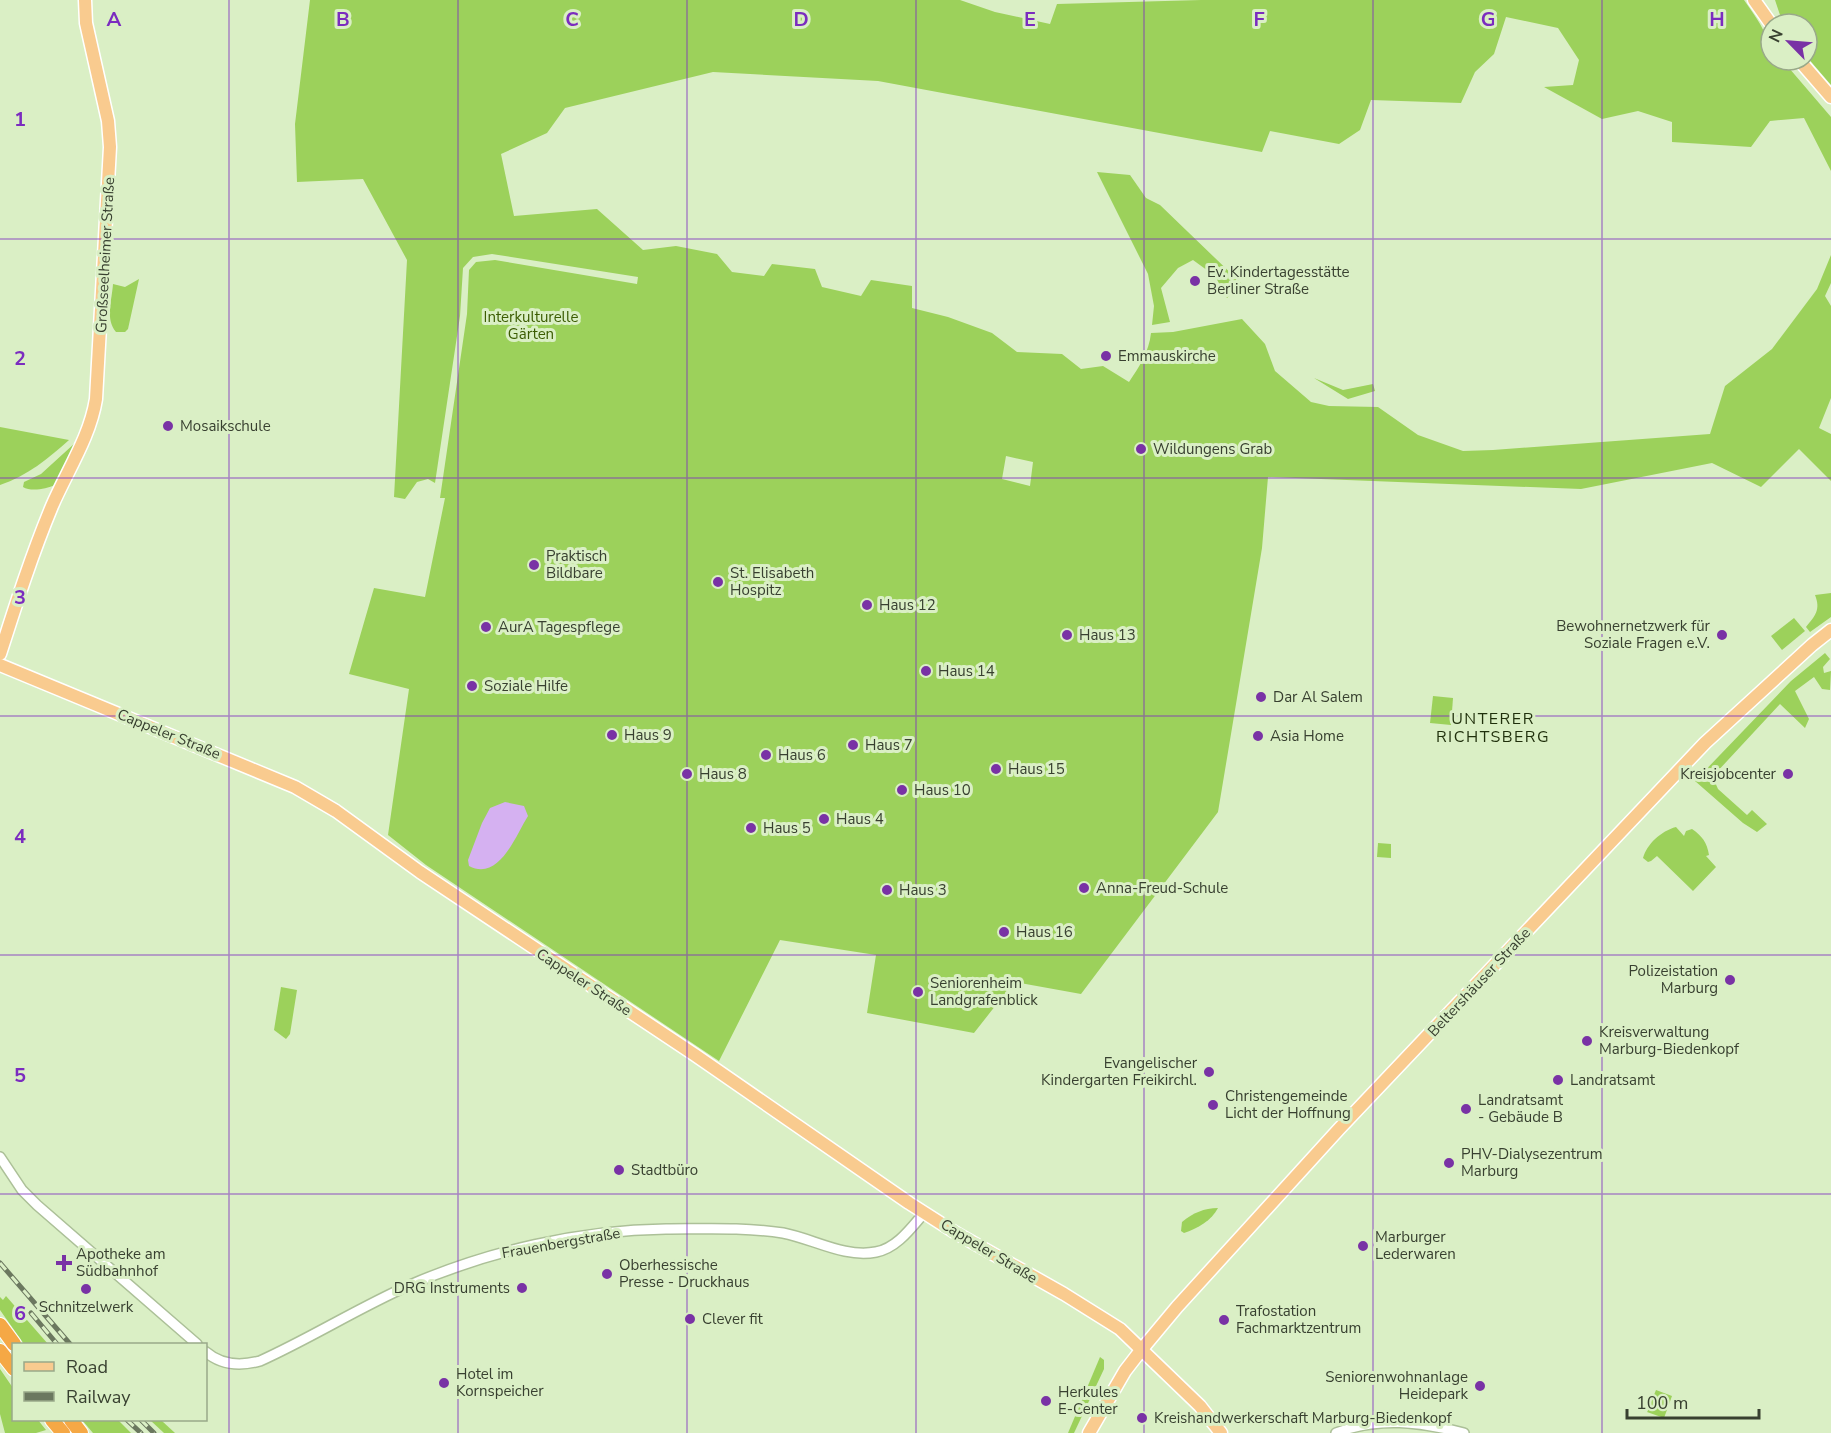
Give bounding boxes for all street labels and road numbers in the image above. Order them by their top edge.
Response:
street label: Großseelheimer Straße [91,176,119,334]
street label: Cappeler Straße [114,704,224,764]
street label: Beltershäuser Straße [1423,923,1535,1041]
street label: Cappeler Straße [533,944,635,1020]
street label: Cappeler Straße [937,1214,1041,1288]
street label: Frauenbergstraße [500,1223,622,1263]

